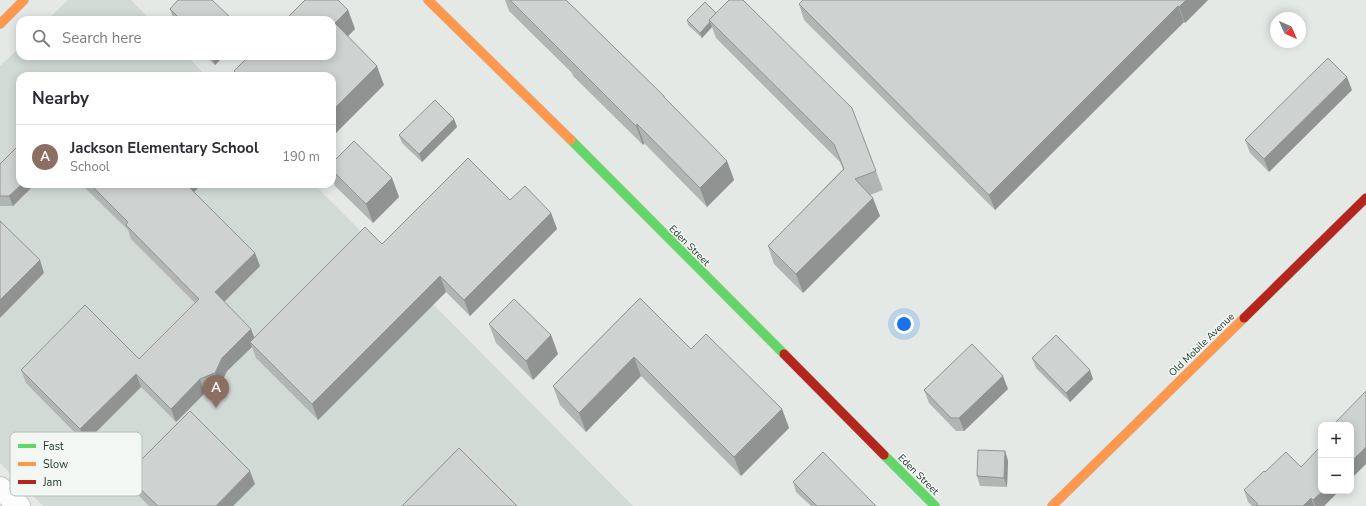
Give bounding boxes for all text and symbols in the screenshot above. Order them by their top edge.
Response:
north arrow [1270,12,1306,48]
search box [16,16,336,60]
icon: search [30,27,52,49]
text: Search here [62,28,142,48]
text: Nearby [32,87,89,110]
text: Jackson Elementary School [70,138,259,158]
text: A [40,148,50,166]
text: 190 m [282,148,320,166]
text: School [70,158,110,176]
street label: Eden Street [666,222,713,270]
street label: Old Mobile Avenue [1166,310,1238,380]
your location [894,314,914,334]
pin: A [203,375,229,408]
map controls [1318,422,1354,494]
button: + [1318,422,1354,458]
legend [10,432,142,496]
text: Fast [43,439,64,454]
street label: Eden Street [895,451,942,499]
text: Slow [43,457,68,472]
button: − [1318,458,1354,494]
text: Jam [42,475,62,490]

